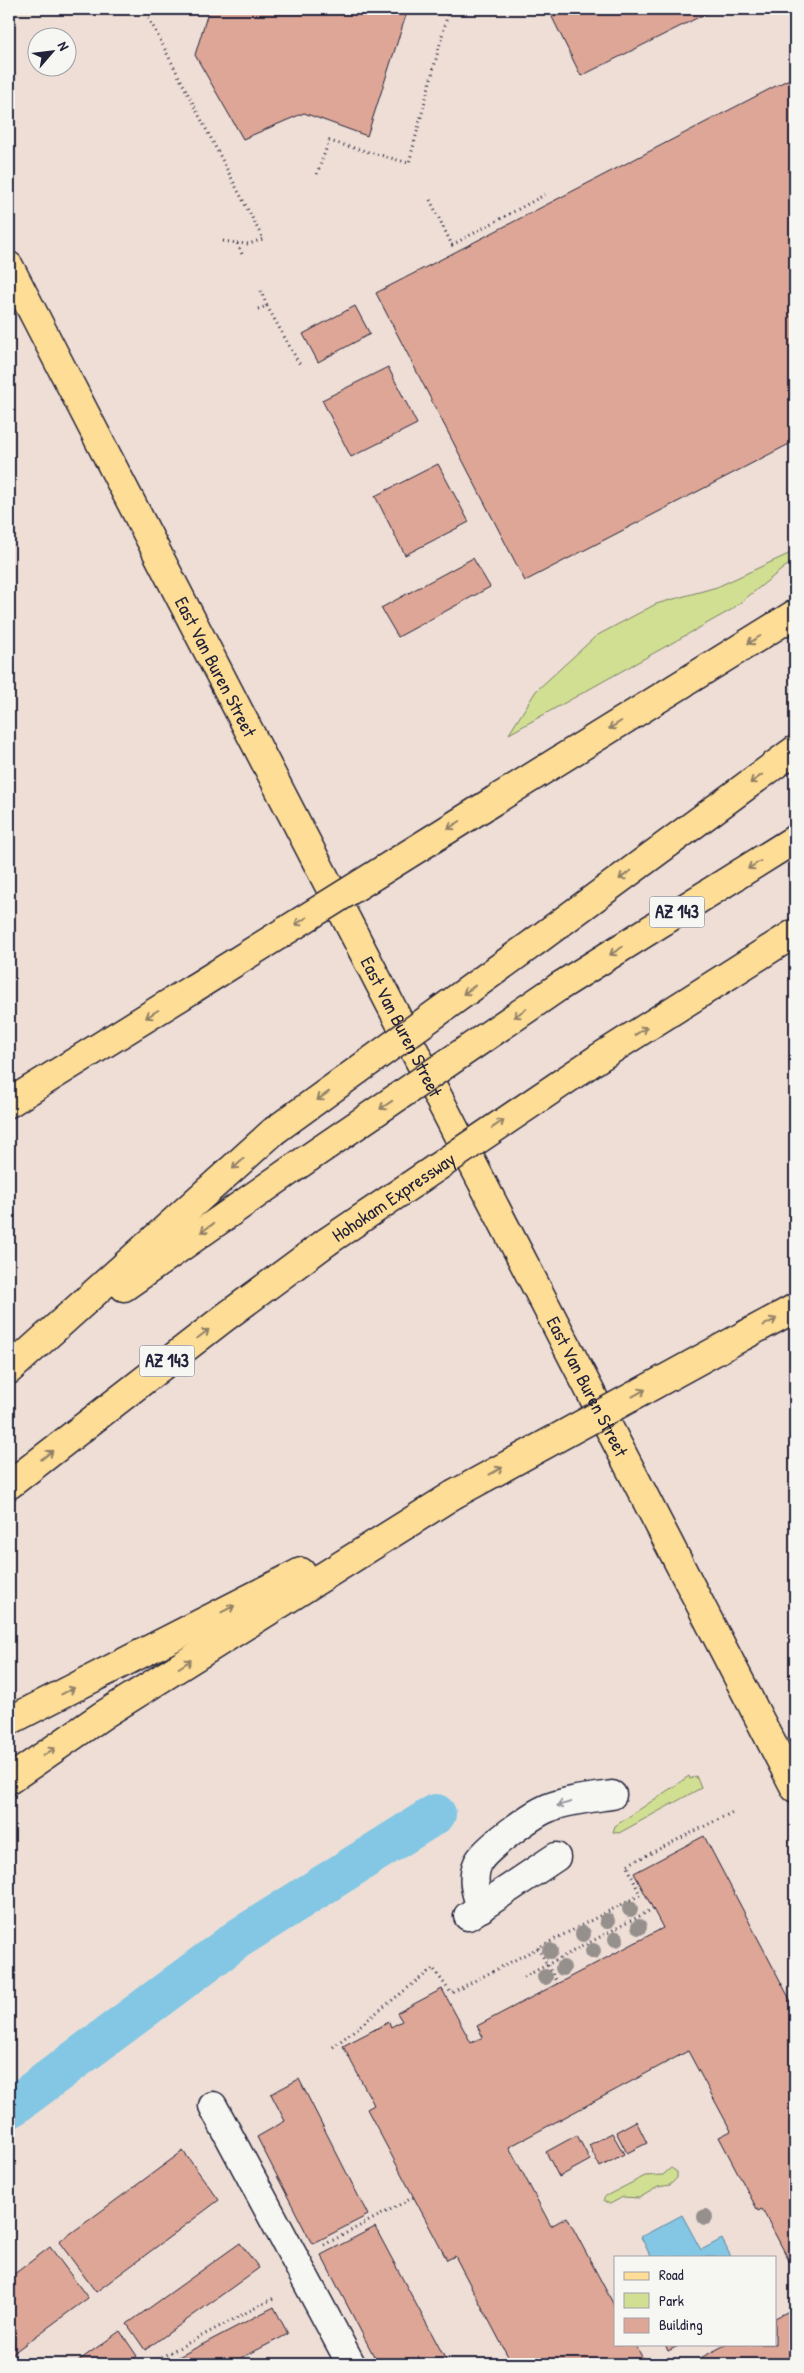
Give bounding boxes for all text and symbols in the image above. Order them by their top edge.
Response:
north arrow [28,28,78,78]
text: N [54,38,74,54]
street label: East Van Buren Street [169,592,263,742]
one-way arrow [747,635,761,645]
one-way arrow [609,721,623,731]
one-way arrow [749,774,763,784]
one-way arrow [447,821,461,831]
one-way arrow [747,860,761,870]
one-way arrow [619,870,632,881]
road number: AZ 143 [650,896,704,928]
one-way arrow [295,916,309,926]
one-way arrow [609,946,623,956]
street label: East Van Buren Street [355,952,449,1102]
one-way arrow [462,985,476,995]
one-way arrow [513,1008,527,1018]
one-way arrow [146,1009,160,1019]
one-way arrow [634,1025,648,1035]
one-way arrow [316,1091,330,1101]
one-way arrow [379,1100,393,1110]
one-way arrow [491,1119,505,1129]
street label: Hohokam Expressway [327,1146,460,1248]
one-way arrow [232,1158,245,1169]
one-way arrow [200,1222,214,1233]
street label: East Van Buren Street [541,1312,635,1461]
one-way arrow [763,1317,778,1327]
one-way arrow [196,1329,210,1339]
road number: AZ 143 [140,1345,194,1376]
one-way arrow [631,1388,646,1398]
one-way arrow [40,1449,53,1460]
one-way arrow [488,1466,503,1475]
one-way arrow [220,1604,235,1613]
one-way arrow [178,1658,192,1668]
one-way arrow [60,1686,75,1696]
one-way arrow [42,1747,56,1757]
one-way arrow [557,1800,573,1809]
legend [614,2256,776,2346]
text: Road [659,2264,684,2285]
text: Park [659,2290,684,2311]
text: Building [659,2314,703,2335]

